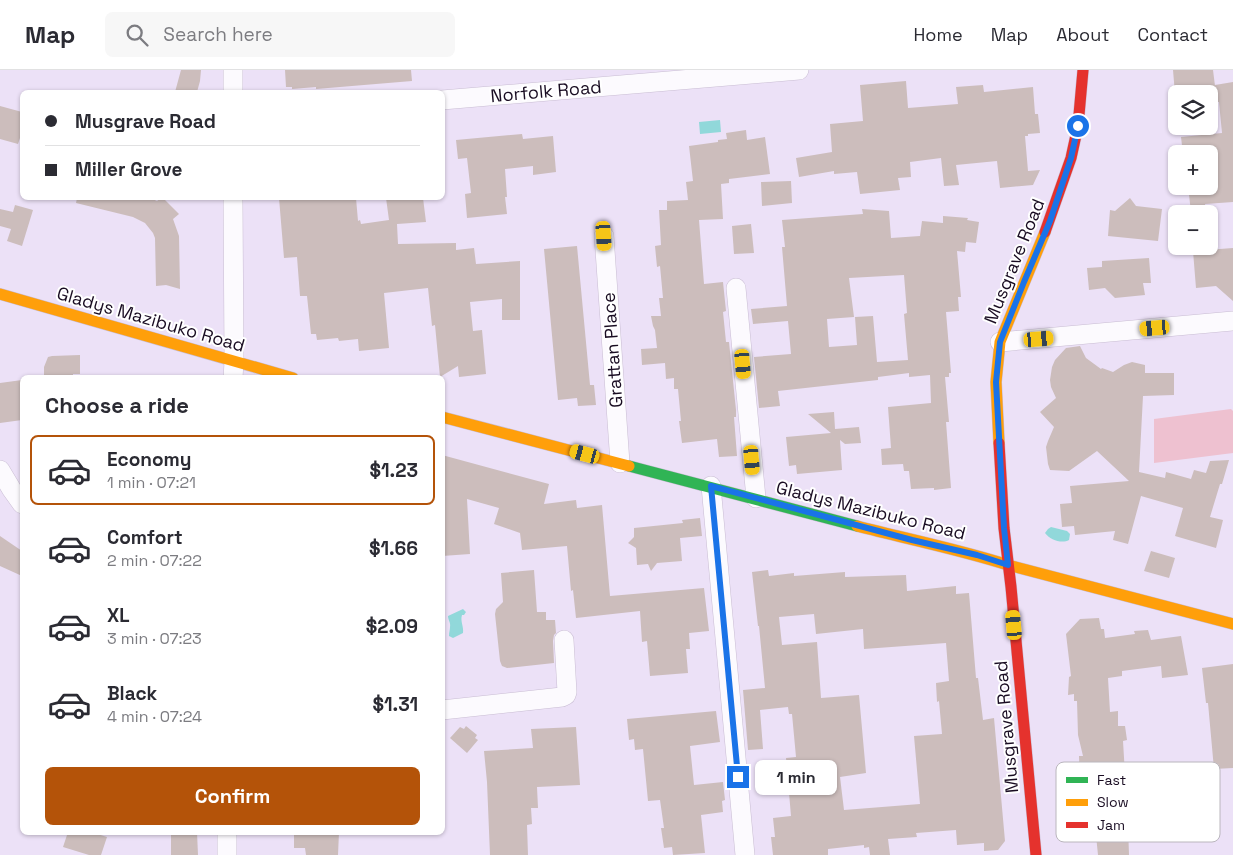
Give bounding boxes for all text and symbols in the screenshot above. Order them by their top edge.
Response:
search box [105,12,455,57]
text: Map [25,19,75,50]
icon: search [123,21,151,49]
text: Search here [163,22,273,47]
text: Home [914,23,963,46]
text: Map [991,23,1028,46]
text: About [1056,23,1110,46]
text: Contact [1138,23,1208,46]
street label: Norfolk Road [489,75,603,107]
map controls [1168,85,1218,255]
button: layers [1168,85,1218,135]
text: Musgrave Road [75,109,216,134]
route start [1067,115,1089,137]
button: + [1168,145,1218,195]
text: Miller Grove [75,157,182,182]
street label: Musgrave Road [978,195,1050,327]
button: − [1168,205,1218,255]
car [595,221,612,251]
street label: Gladys Mazibuko Road [54,281,248,357]
street label: Grattan Place [596,292,628,408]
car [1139,319,1170,337]
car [1023,330,1054,348]
car [734,348,751,380]
text: Choose a ride [45,391,189,419]
car [568,443,601,465]
car [743,444,760,476]
text: Economy [107,447,191,472]
icon: car [47,448,92,493]
text: $1.23 [369,458,418,483]
text: 1 min · 07:21 [107,472,196,493]
street label: Gladys Mazibuko Road [774,475,968,545]
text: Comfort [107,525,183,550]
icon: car [47,526,92,571]
text: $1.66 [369,536,418,561]
text: 2 min · 07:22 [107,550,202,571]
text: XL [107,603,130,628]
icon: car [47,604,92,649]
car [1005,609,1022,641]
text: $2.09 [366,614,418,639]
text: 3 min · 07:23 [107,628,202,649]
street label: Musgrave Road [989,660,1023,794]
text: Black [107,681,157,706]
icon: car [47,682,92,727]
text: $1.31 [372,692,418,717]
text: 4 min · 07:24 [107,706,202,727]
callout: 1 min [756,760,838,794]
legend [1056,762,1220,842]
route end [727,766,749,788]
button: Confirm [45,767,420,825]
text: 1 min [776,767,816,788]
text: Fast [1097,771,1126,789]
text: Slow [1097,793,1129,811]
text: Jam [1097,816,1125,834]

